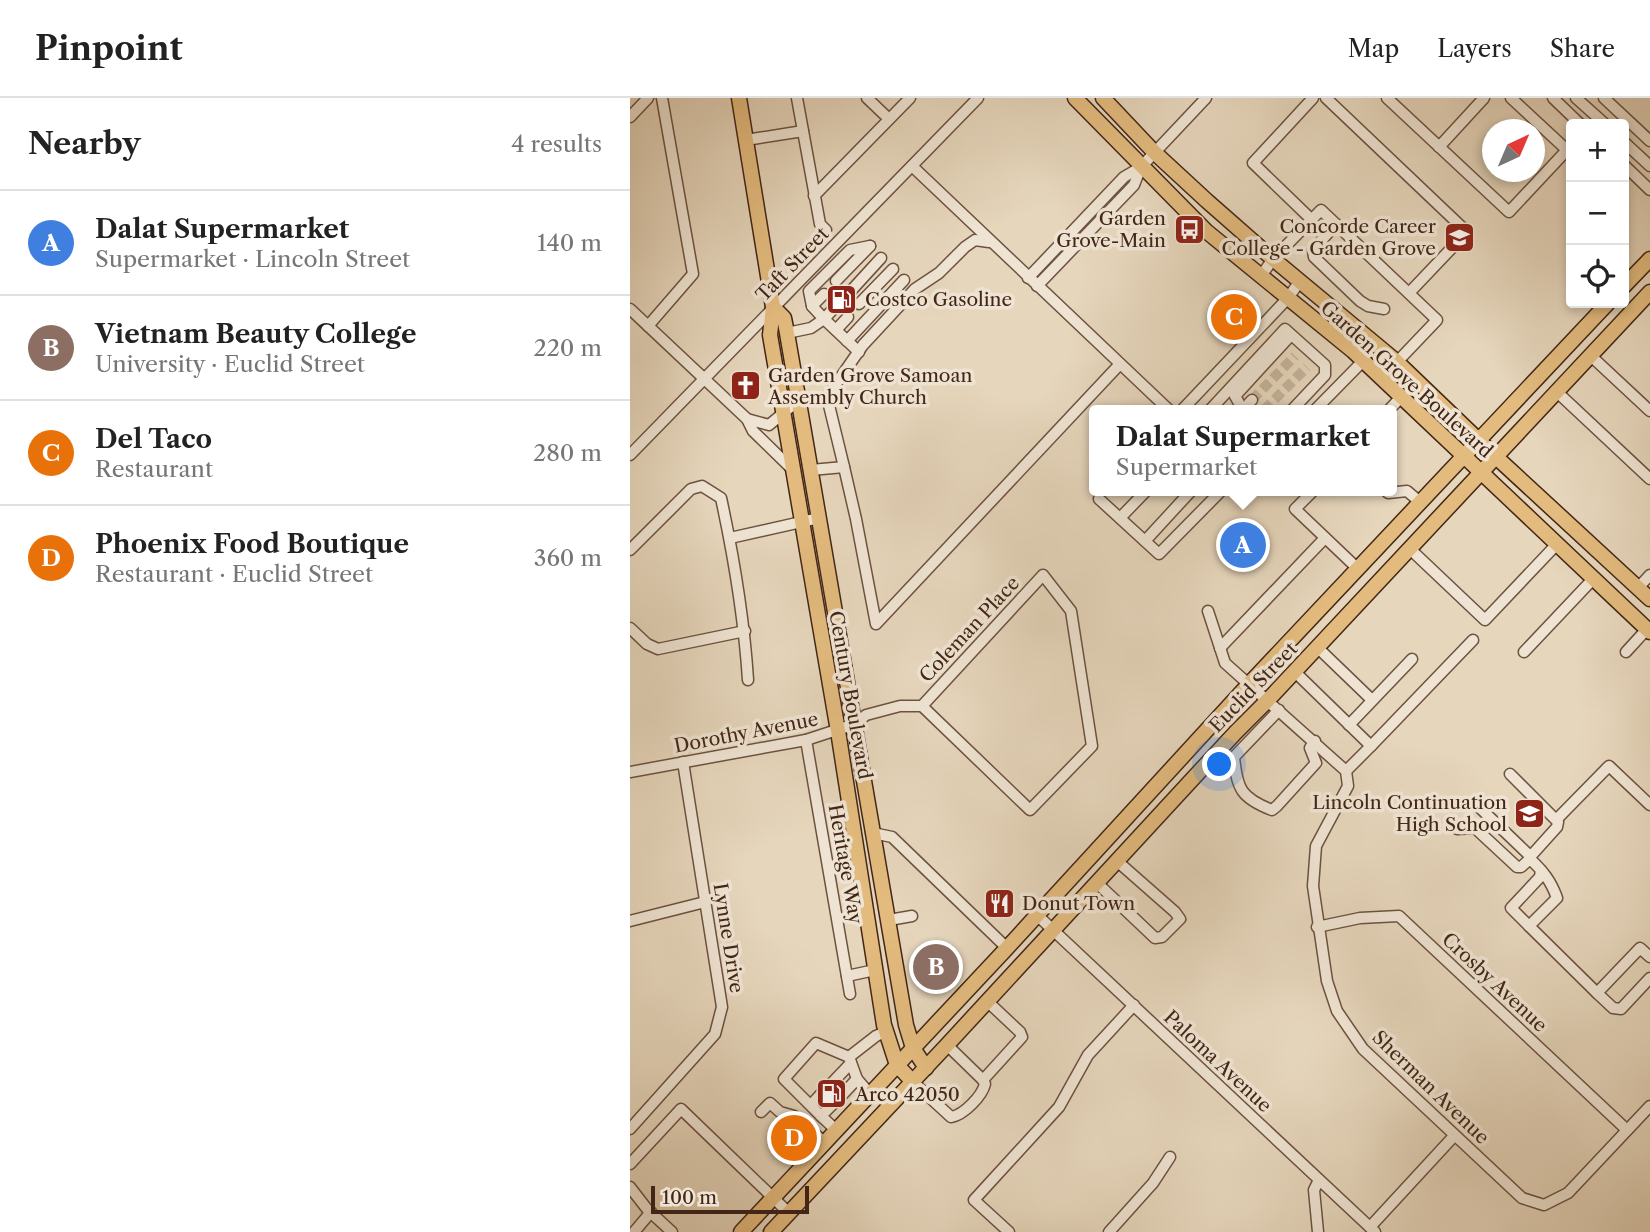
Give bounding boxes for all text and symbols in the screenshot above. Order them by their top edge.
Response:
text: Pinpoint [35,28,183,69]
text: Map [1348,34,1399,63]
text: Layers [1437,34,1512,63]
text: Share [1550,34,1615,63]
north arrow [1482,119,1545,182]
map controls [1566,119,1629,308]
button: + [1566,119,1629,182]
text: Nearby [28,125,141,162]
text: 4 results [511,130,602,158]
button: − [1566,182,1629,245]
place label: Garden Grove-Main [1056,207,1166,252]
bus stop icon: Garden Grove-Main [1172,212,1206,246]
text: Dalat Supermarket [95,213,349,245]
place label: Concorde Career College - Garden Grove [1222,215,1436,260]
school or university icon: Concorde Career College - Garden Grove [1442,220,1476,254]
street label: Taft Street [751,222,834,306]
text: A [42,229,60,257]
text: 140 m [537,229,602,257]
text: Supermarket · Lincoln Street [95,245,410,273]
button: locate [1566,245,1629,308]
fuel station icon: Costco Gasoline [825,282,859,316]
place label: Costco Gasoline [865,288,1012,311]
pin: C [1211,291,1257,343]
street label: Garden Grove Boulevard [1316,296,1498,463]
text: Vietnam Beauty College [95,318,416,350]
text: B [42,334,60,362]
text: 220 m [533,334,602,362]
text: University · Euclid Street [95,350,365,378]
place label: Garden Grove Samoan Assembly Church [767,364,973,409]
church icon: Garden Grove Samoan Assembly Church [728,369,762,403]
popup [1089,405,1397,496]
text: Dalat Supermarket [1116,421,1370,453]
text: Del Taco [95,423,212,455]
text: C [42,439,60,467]
text: 280 m [533,439,602,467]
text: Supermarket [1116,453,1257,481]
text: Restaurant [95,455,213,483]
pin: A [1220,519,1266,571]
text: Phoenix Food Boutique [95,528,409,560]
text: D [41,544,61,572]
text: 360 m [534,544,602,572]
text: Restaurant · Euclid Street [95,560,373,588]
street label: Coleman Place [915,572,1024,687]
street label: Century Boulevard [824,609,877,781]
street label: Euclid Street [1205,637,1302,737]
street label: Dorothy Avenue [672,707,820,758]
your location [1202,747,1236,781]
place label: Lincoln Continuation High School [1312,791,1507,836]
school or university icon: Lincoln Continuation High School [1513,796,1547,830]
street label: Heritage Way [824,802,867,926]
street label: Lynne Drive [708,882,749,995]
restaurant icon: Donut Town [982,886,1016,920]
place label: Donut Town [1022,892,1135,915]
street label: Crosby Avenue [1437,928,1552,1037]
pin: B [913,941,959,993]
street label: Paloma Avenue [1159,1006,1276,1117]
street label: Sherman Avenue [1368,1026,1494,1149]
fuel station icon: Arco 42050 [815,1077,849,1111]
place label: Arco 42050 [854,1083,960,1106]
pin: D [771,1112,817,1164]
scale bar [651,1183,808,1215]
text: 100 m [662,1186,717,1209]

